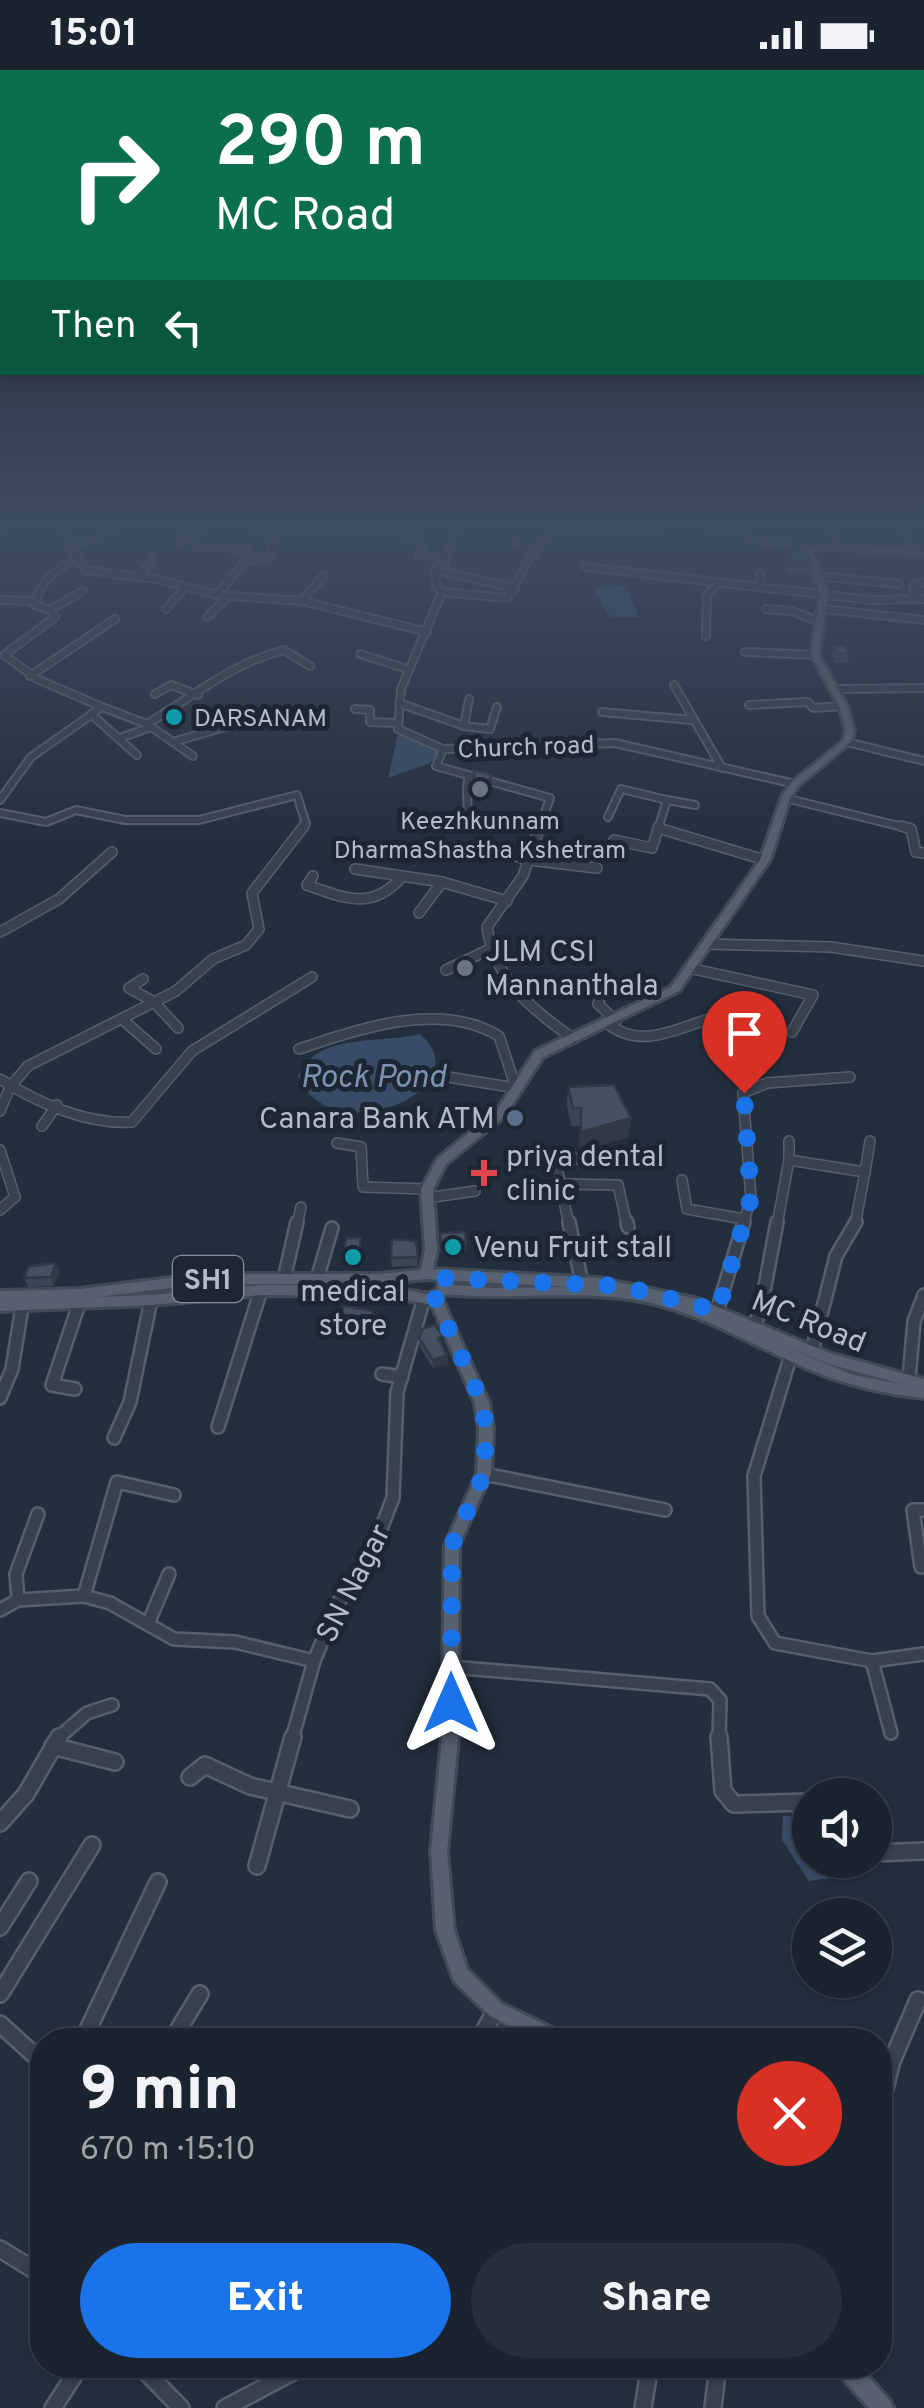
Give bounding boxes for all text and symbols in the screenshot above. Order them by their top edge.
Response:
text: 15:01 [50,11,138,60]
text: 290 m [215,102,426,191]
icon: right [50,110,180,240]
text: MC Road [215,189,395,246]
icon: left [156,300,211,355]
text: Then [50,303,136,352]
place label: DARSANAM [194,704,327,736]
marker: DARSANAM [163,706,185,728]
street label: Church road [457,731,595,767]
marker: Keezhkunnam DharmaShastha Kshetram [469,778,491,800]
place label: Keezhkunnam DharmaShastha Kshetram [334,807,626,868]
place label: JLM CSI Mannanthala [485,935,659,1006]
marker: JLM CSI Mannanthala [454,957,476,979]
pin [702,991,787,1094]
icon: arrive [717,1006,772,1061]
water label: Rock Pond [300,1059,447,1099]
place label: Canara Bank ATM [259,1102,495,1139]
marker: Canara Bank ATM [504,1107,526,1129]
place label: priya dental clinic [506,1140,664,1211]
marker: priya dental clinic [471,1160,497,1186]
place label: Venu Fruit stall [473,1231,672,1268]
marker: Venu Fruit stall [442,1236,464,1258]
marker: medical store [342,1246,364,1268]
road number: SH1 [173,1256,243,1302]
place label: medical store [300,1275,406,1346]
street label: MC Road [745,1284,871,1363]
street label: SN Nagar [310,1519,401,1649]
position arrow [399,1651,503,1755]
map controls [792,1778,892,1998]
button: sound [792,1778,892,1878]
button: layers [792,1898,892,1998]
text: 9 min [80,2055,239,2131]
button: close [737,2061,842,2166]
text: 670 m · 15:10 [80,2131,256,2171]
button: Exit [80,2243,451,2358]
button: Share [471,2243,842,2358]

